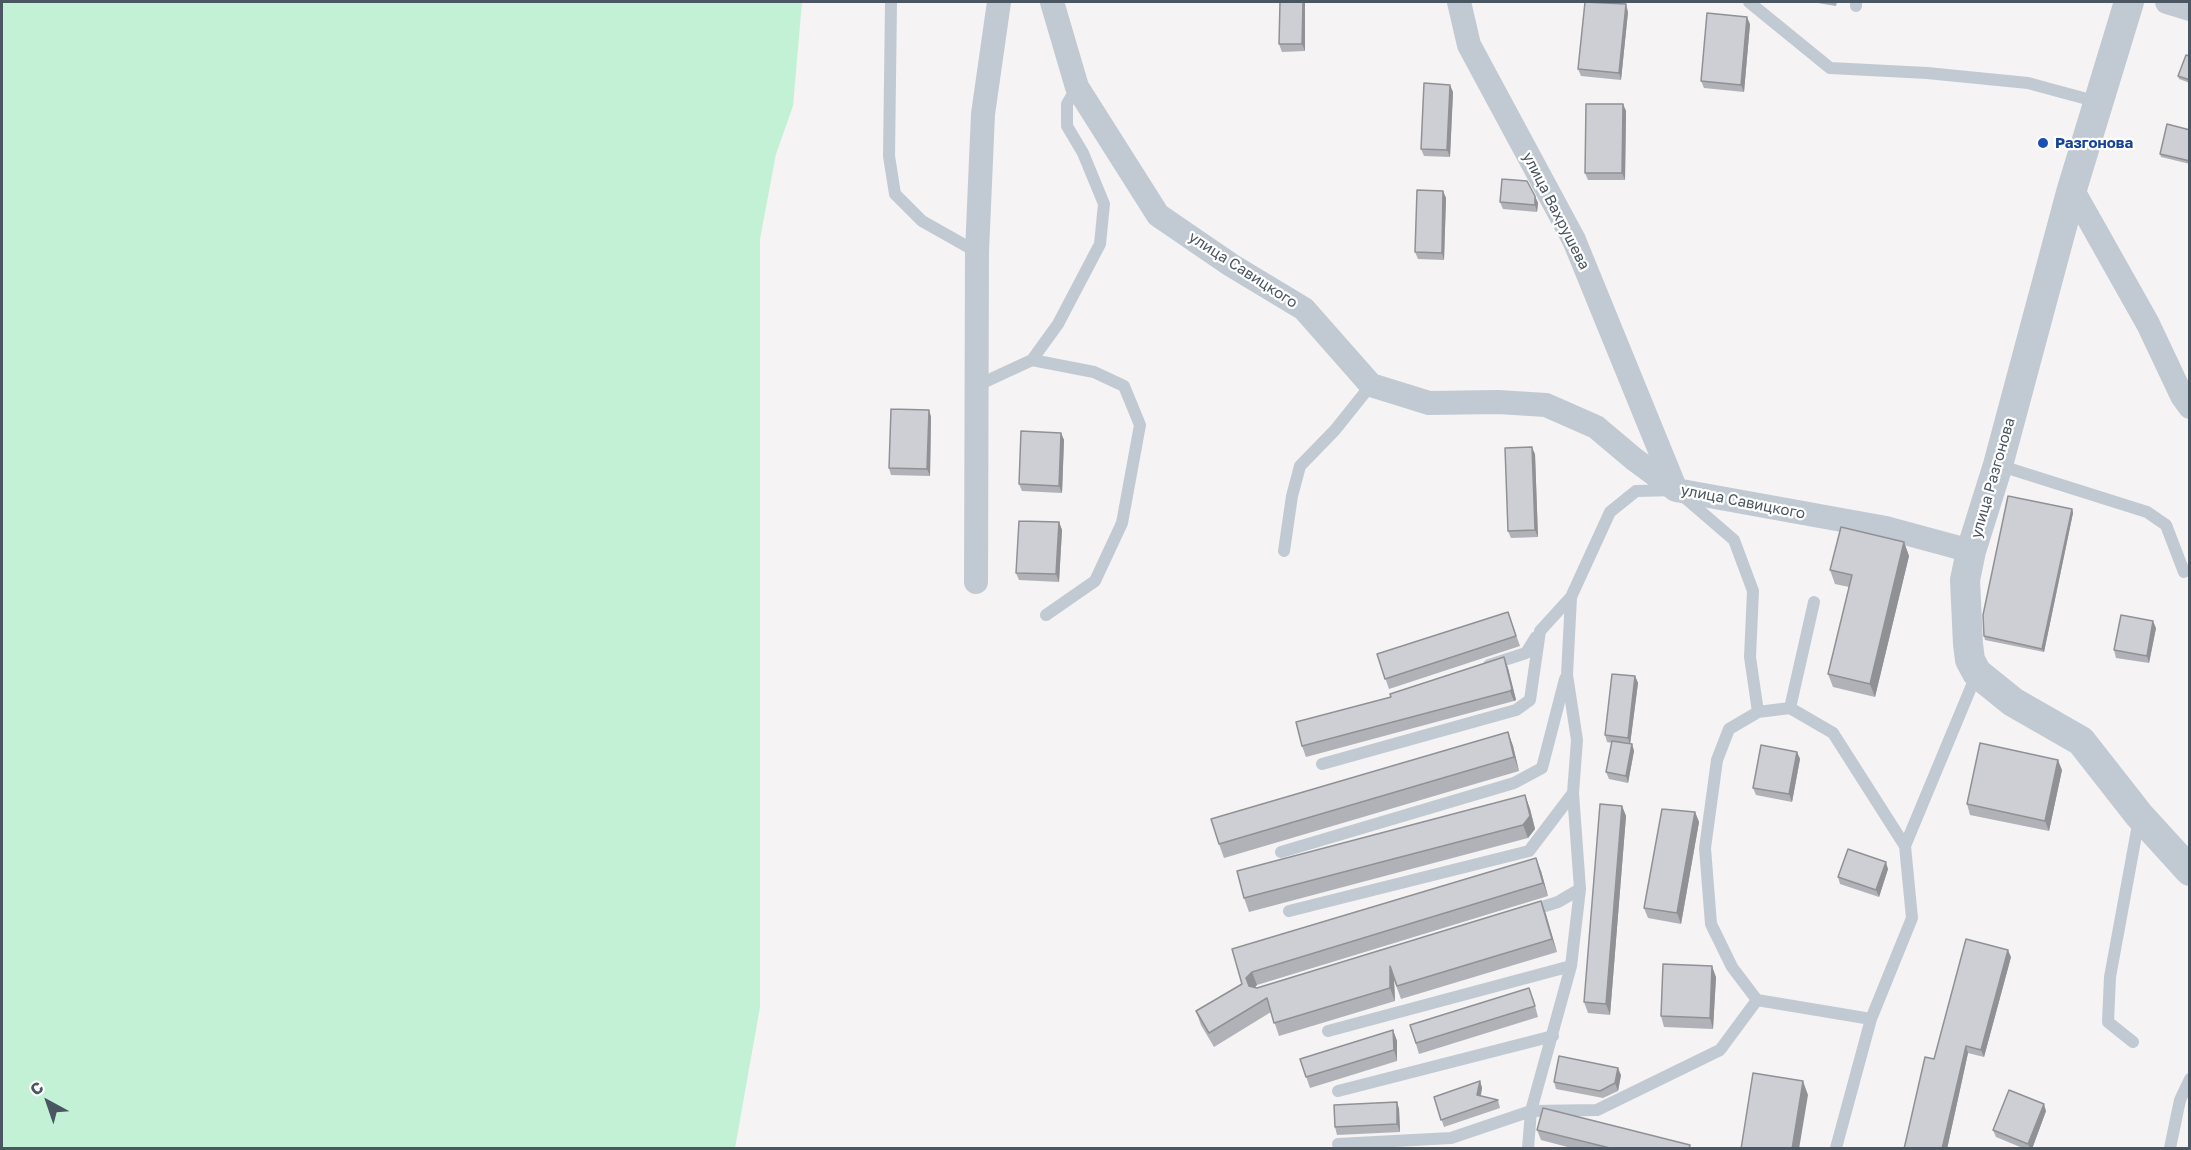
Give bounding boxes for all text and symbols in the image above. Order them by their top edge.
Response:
place label: Разгонова [2055,134,2133,152]
marker: Разгонова [2036,136,2050,150]
street label: улица Вахрушева [1519,149,1593,273]
street label: улица Савицкого [1185,228,1301,312]
street label: улица Разгонова [1967,416,2019,540]
street label: улица Савицкого [1679,481,1807,523]
north arrow [18,1072,78,1132]
text: С [26,1077,47,1100]

